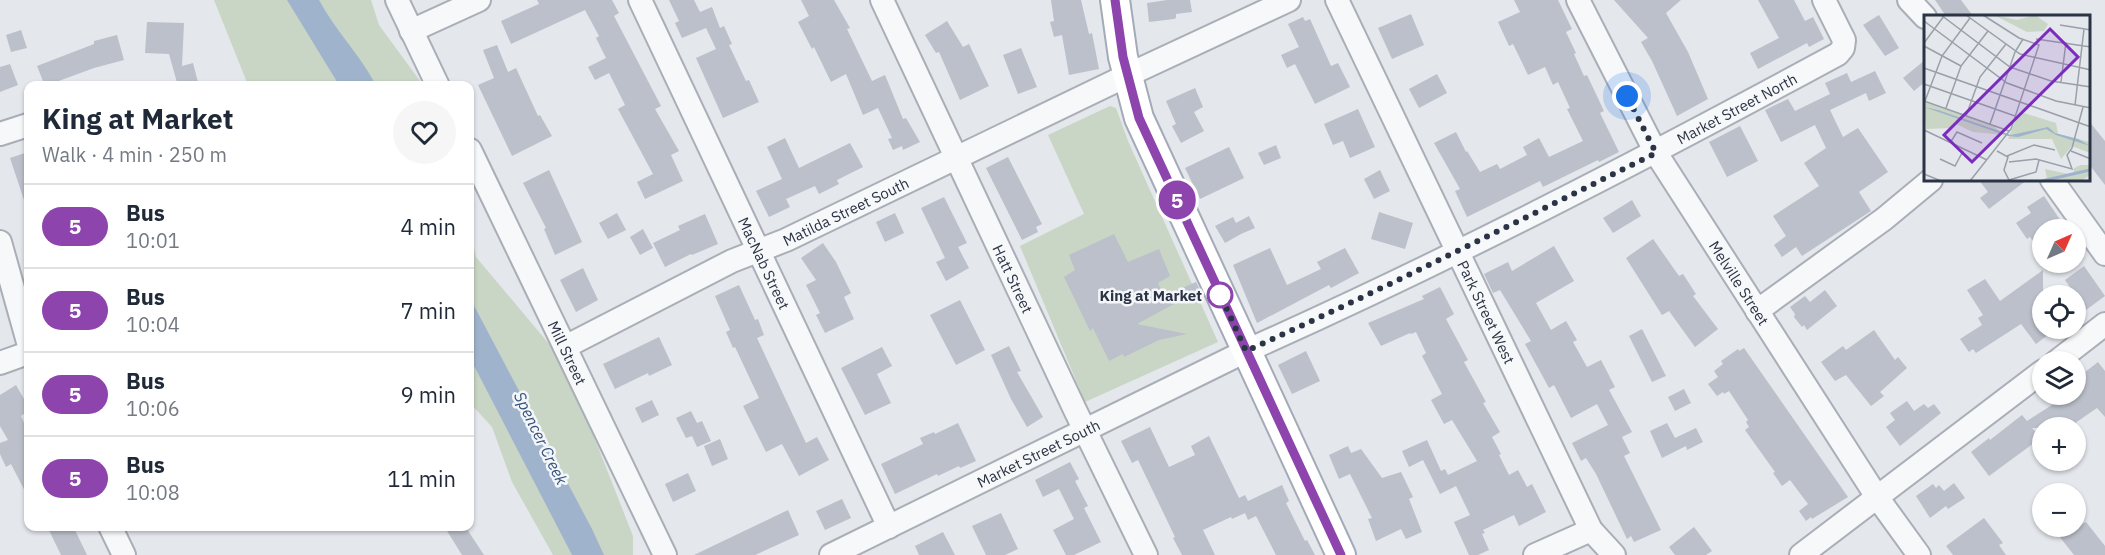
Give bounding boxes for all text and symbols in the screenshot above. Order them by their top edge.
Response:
inset map [1924,15,2090,182]
street label: Market Street North [1673,68,1800,148]
your location [1612,81,1642,111]
text: King at Market [42,100,233,137]
button: heart [393,101,456,164]
text: Walk · 4 min · 250 m [42,141,227,168]
street label: Matilda Street South [779,173,912,250]
line badge: 5 [1158,180,1196,220]
text: 5 [1171,186,1183,214]
text: Bus [126,198,165,227]
text: 5 [69,212,81,240]
text: 4 min [400,212,456,241]
street label: MacNab Street [734,214,794,312]
north arrow [2032,219,2086,273]
map controls [2032,219,2086,537]
text: 10:01 [126,227,180,254]
street label: Melville Street [1705,237,1773,329]
street label: Hatt Street [989,241,1038,316]
street label: Park Street West [1454,257,1519,367]
text: Bus [126,282,165,311]
marker: King at Market [1207,282,1233,308]
button: locate [2032,285,2086,339]
place label: King at Market [1099,286,1202,305]
text: 5 [69,296,81,324]
text: 7 min [400,296,456,325]
text: 10:04 [126,311,180,338]
street label: Mill Street [544,318,591,388]
button: layers [2032,351,2086,405]
text: Bus [126,366,165,395]
text: 5 [69,380,81,408]
text: 9 min [400,380,456,409]
water label: Spencer Creek [510,388,572,488]
text: 10:06 [126,395,180,422]
street label: Market Street South [974,415,1103,491]
button: + [2032,417,2086,471]
text: Bus [126,450,165,479]
text: 5 [69,464,81,492]
text: 11 min [387,464,456,493]
text: 10:08 [126,479,180,506]
button: − [2032,483,2086,537]

